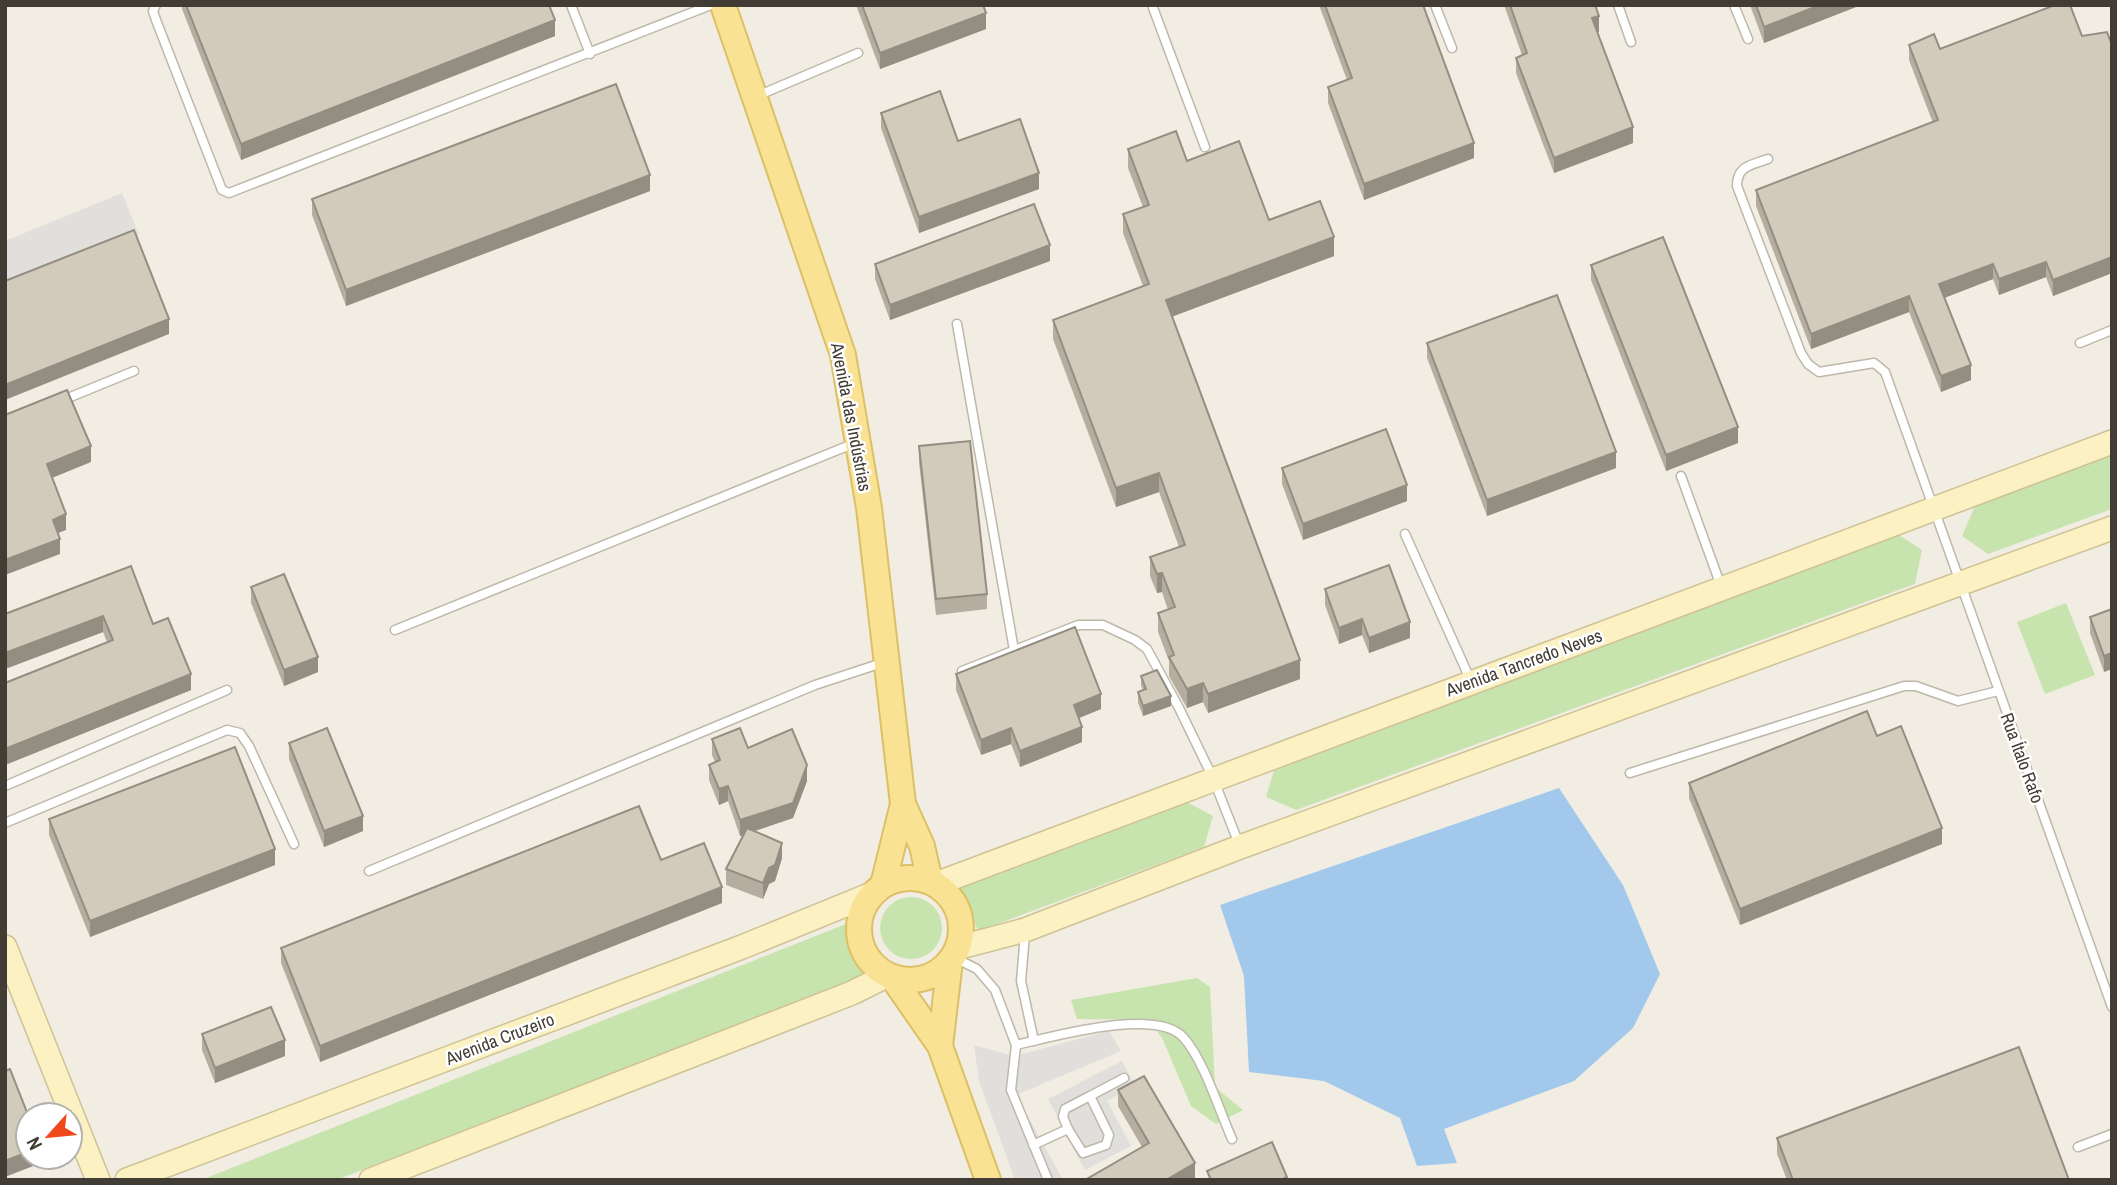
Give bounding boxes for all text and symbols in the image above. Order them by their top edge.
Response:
street label: Avenida das Indústrias [825,340,878,493]
street label: Avenida Tancredo Neves [1441,623,1605,703]
street label: Rua Ítalo Rafo [1995,709,2050,806]
street label: Avenida Cruzeiro [441,1006,558,1071]
north arrow [14,1101,84,1171]
text: N [20,1133,48,1155]

